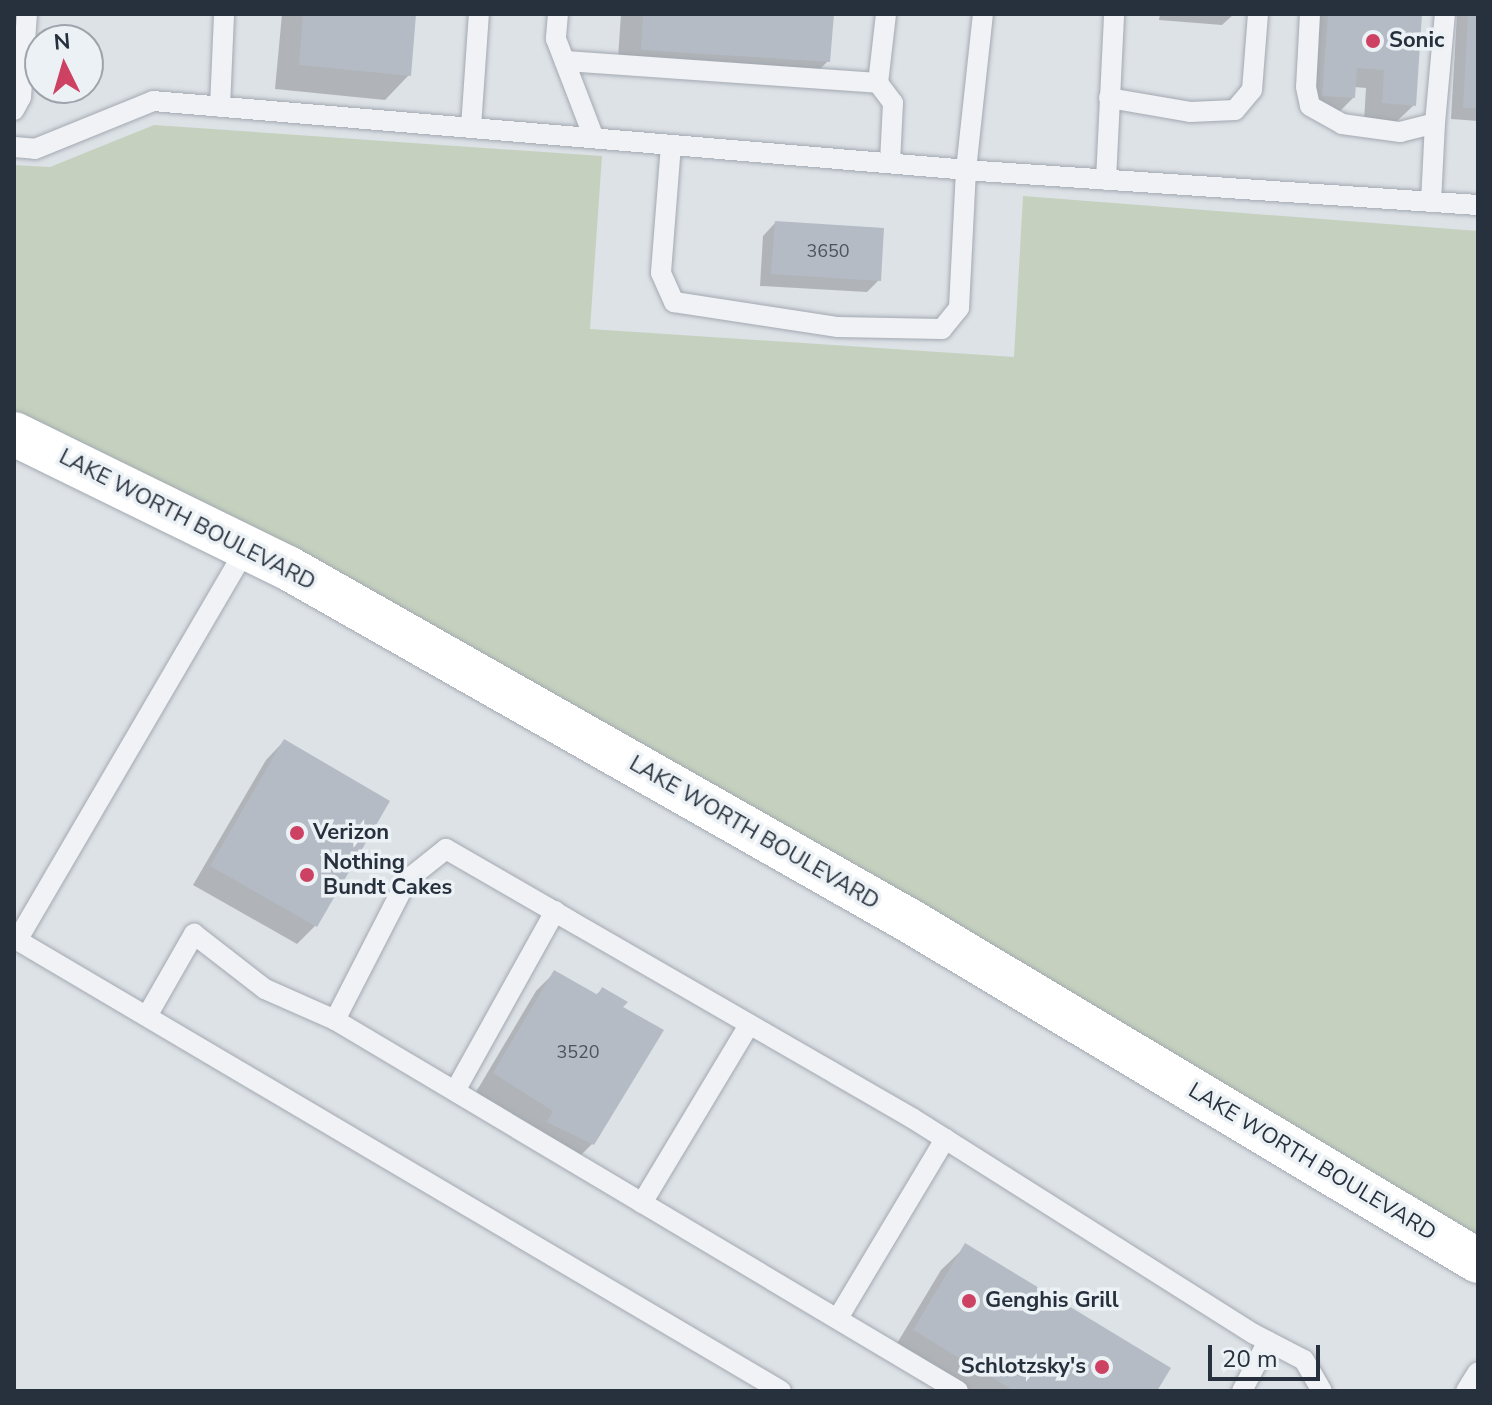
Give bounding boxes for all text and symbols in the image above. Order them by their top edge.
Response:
north arrow [24,24,104,104]
text: N [53,26,72,58]
place label: Sonic [1389,28,1444,54]
marker: Sonic [1364,32,1382,50]
house number: 3650 [806,240,850,262]
street label: LAKE WORTH BOULEVARD [55,444,319,596]
street label: LAKE WORTH BOULEVARD [624,751,884,915]
place label: Verizon [313,820,389,846]
marker: Verizon [288,824,306,842]
place label: Nothing Bundt Cakes [323,849,452,900]
marker: Nothing Bundt Cakes [298,866,316,884]
house number: 3520 [556,1041,600,1063]
street label: LAKE WORTH BOULEVARD [1184,1078,1440,1246]
place label: Genghis Grill [985,1288,1119,1314]
marker: Genghis Grill [960,1292,978,1310]
scale bar [1212,1329,1324,1379]
text: 20 m [1222,1343,1278,1375]
place label: Schlotzsky's [961,1354,1086,1380]
marker: Schlotzsky's [1093,1358,1111,1376]

